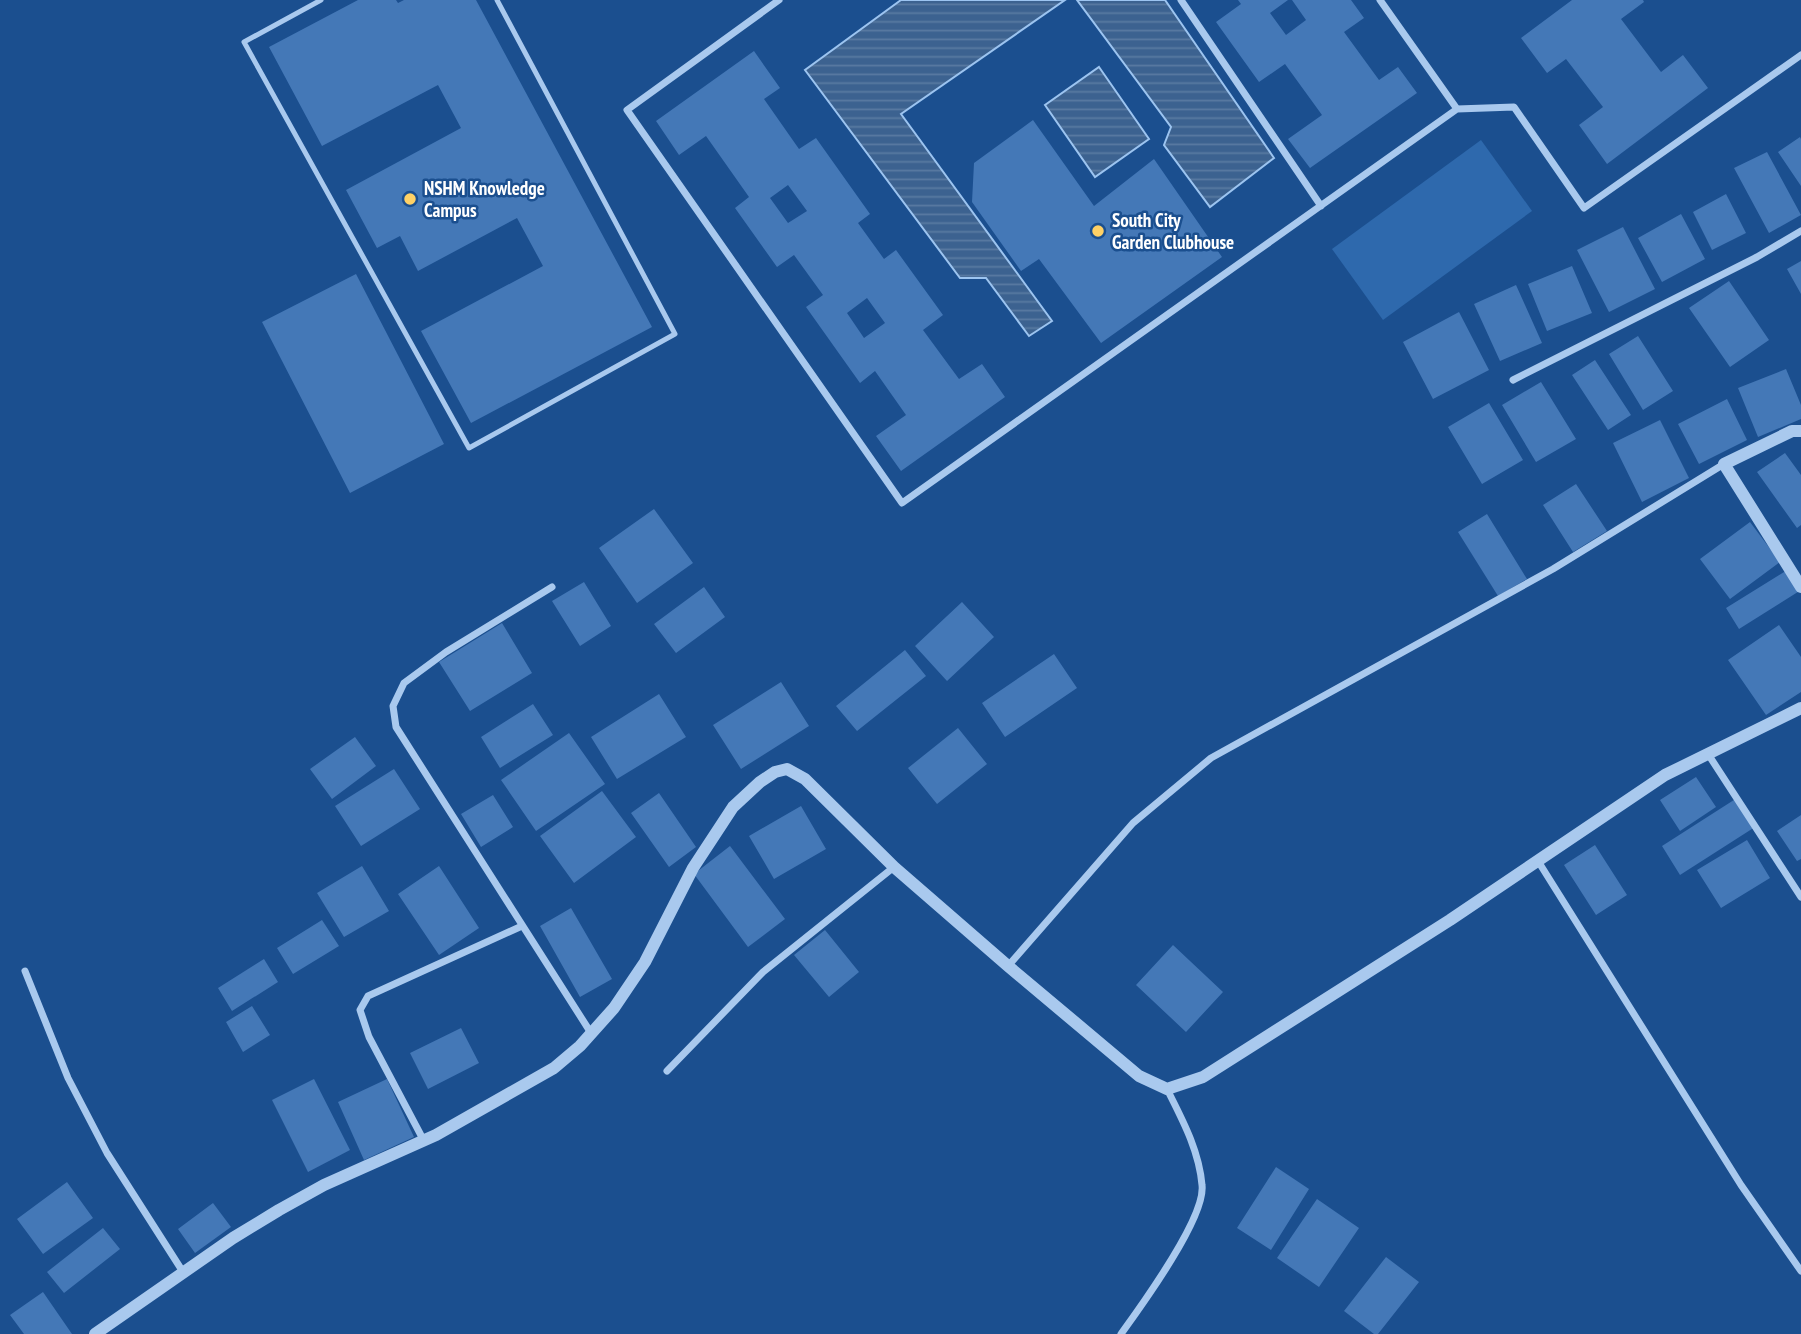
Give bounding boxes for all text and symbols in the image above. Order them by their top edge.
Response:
place label: NSHM Knowledge Campus [424,176,545,222]
marker: NSHM Knowledge Campus [402,191,418,207]
place label: South City Garden Clubhouse [1112,208,1234,254]
marker: South City Garden Clubhouse [1090,223,1106,239]

